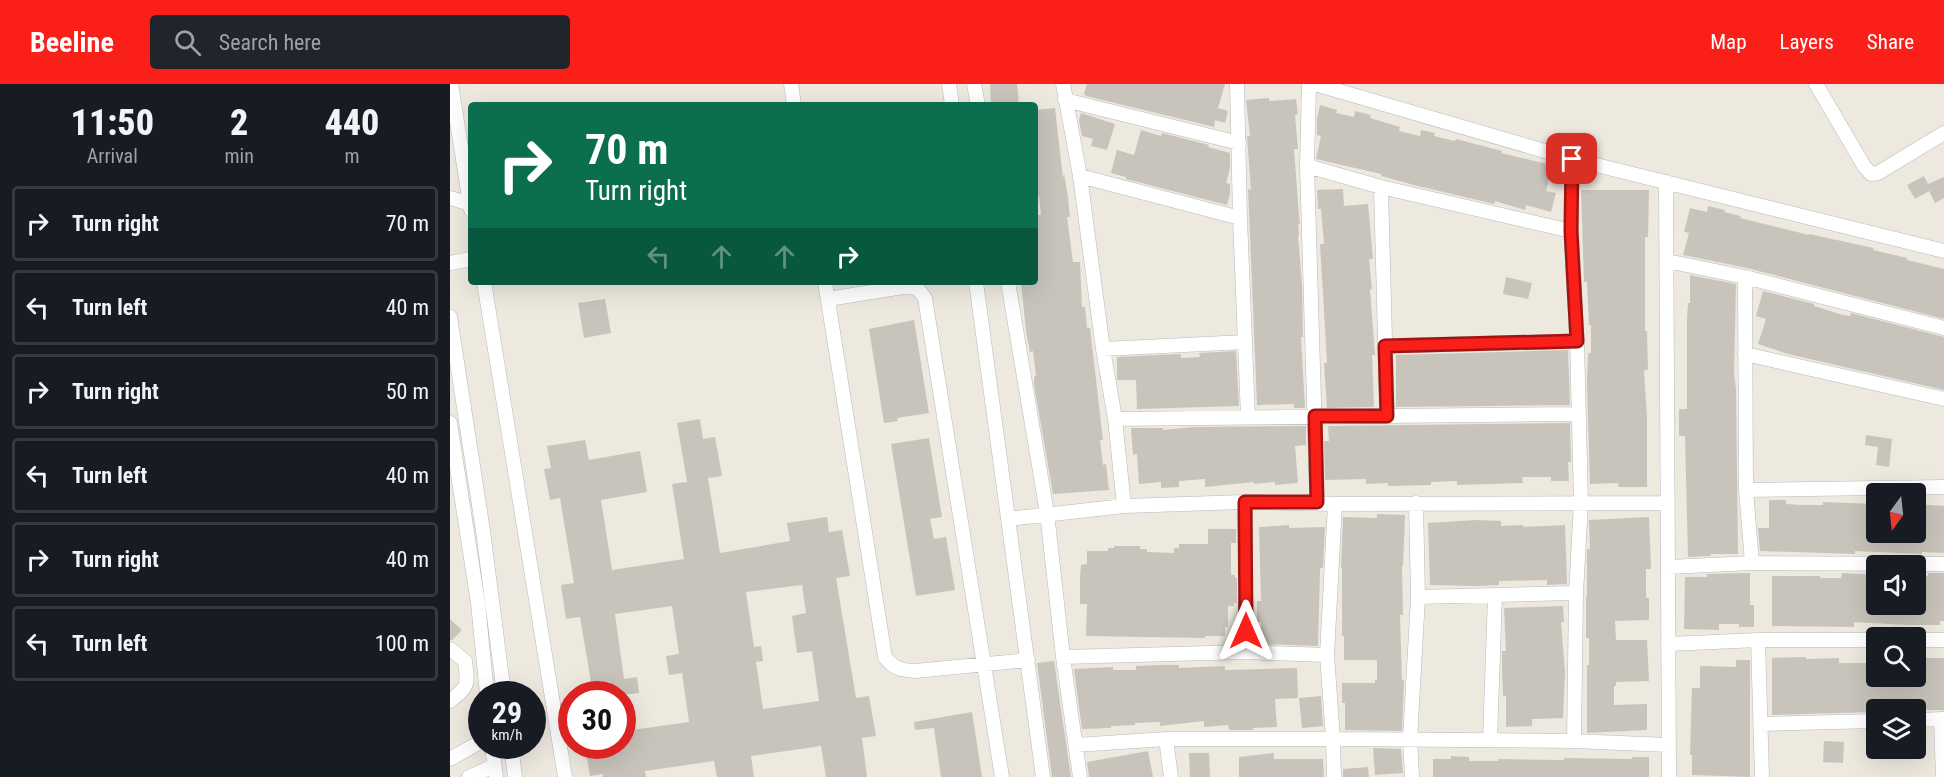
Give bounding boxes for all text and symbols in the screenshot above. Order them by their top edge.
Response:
search box [150,15,570,69]
text: Beeline [30,26,114,59]
icon: search [171,26,204,59]
text: Search here [219,30,321,55]
text: Map [1710,30,1747,54]
text: Layers [1780,30,1834,54]
text: Share [1867,30,1914,54]
text: 11:50 [71,102,154,144]
text: 2 [230,102,248,144]
text: 440 [324,102,379,144]
text: 70 m [585,125,668,174]
icon: right [486,126,564,204]
pin [1546,133,1597,184]
icon: arrive [1555,142,1588,175]
text: Arrival [87,144,138,168]
text: min [225,144,254,168]
text: m [344,144,359,168]
text: Turn right [585,175,687,207]
icon: right [21,207,54,240]
text: Turn right [72,211,159,236]
text: 70 m [386,211,429,236]
icon: left [642,240,675,273]
icon: ahead [705,240,738,273]
icon: ahead [768,240,801,273]
icon: right [831,240,864,273]
icon: left [21,291,54,324]
text: Turn left [72,295,147,320]
text: 40 m [386,295,429,320]
icon: right [21,375,54,408]
text: Turn right [72,379,159,404]
text: 50 m [386,379,429,404]
icon: left [21,459,54,492]
text: Turn left [72,463,147,488]
text: 40 m [386,463,429,488]
north arrow [1866,483,1926,543]
map controls [1866,483,1926,759]
icon: right [21,543,54,576]
text: Turn right [72,547,159,572]
text: 40 m [386,547,429,572]
button: sound [1866,555,1926,615]
position arrow [1214,599,1278,663]
icon: left [21,627,54,660]
button: search [1866,627,1926,687]
text: Turn left [72,631,147,656]
text: 100 m [375,631,429,656]
speed limit sign: 30 [558,681,636,759]
text: 29 [492,695,522,730]
button: layers [1866,699,1926,759]
text: km/h [492,726,522,744]

